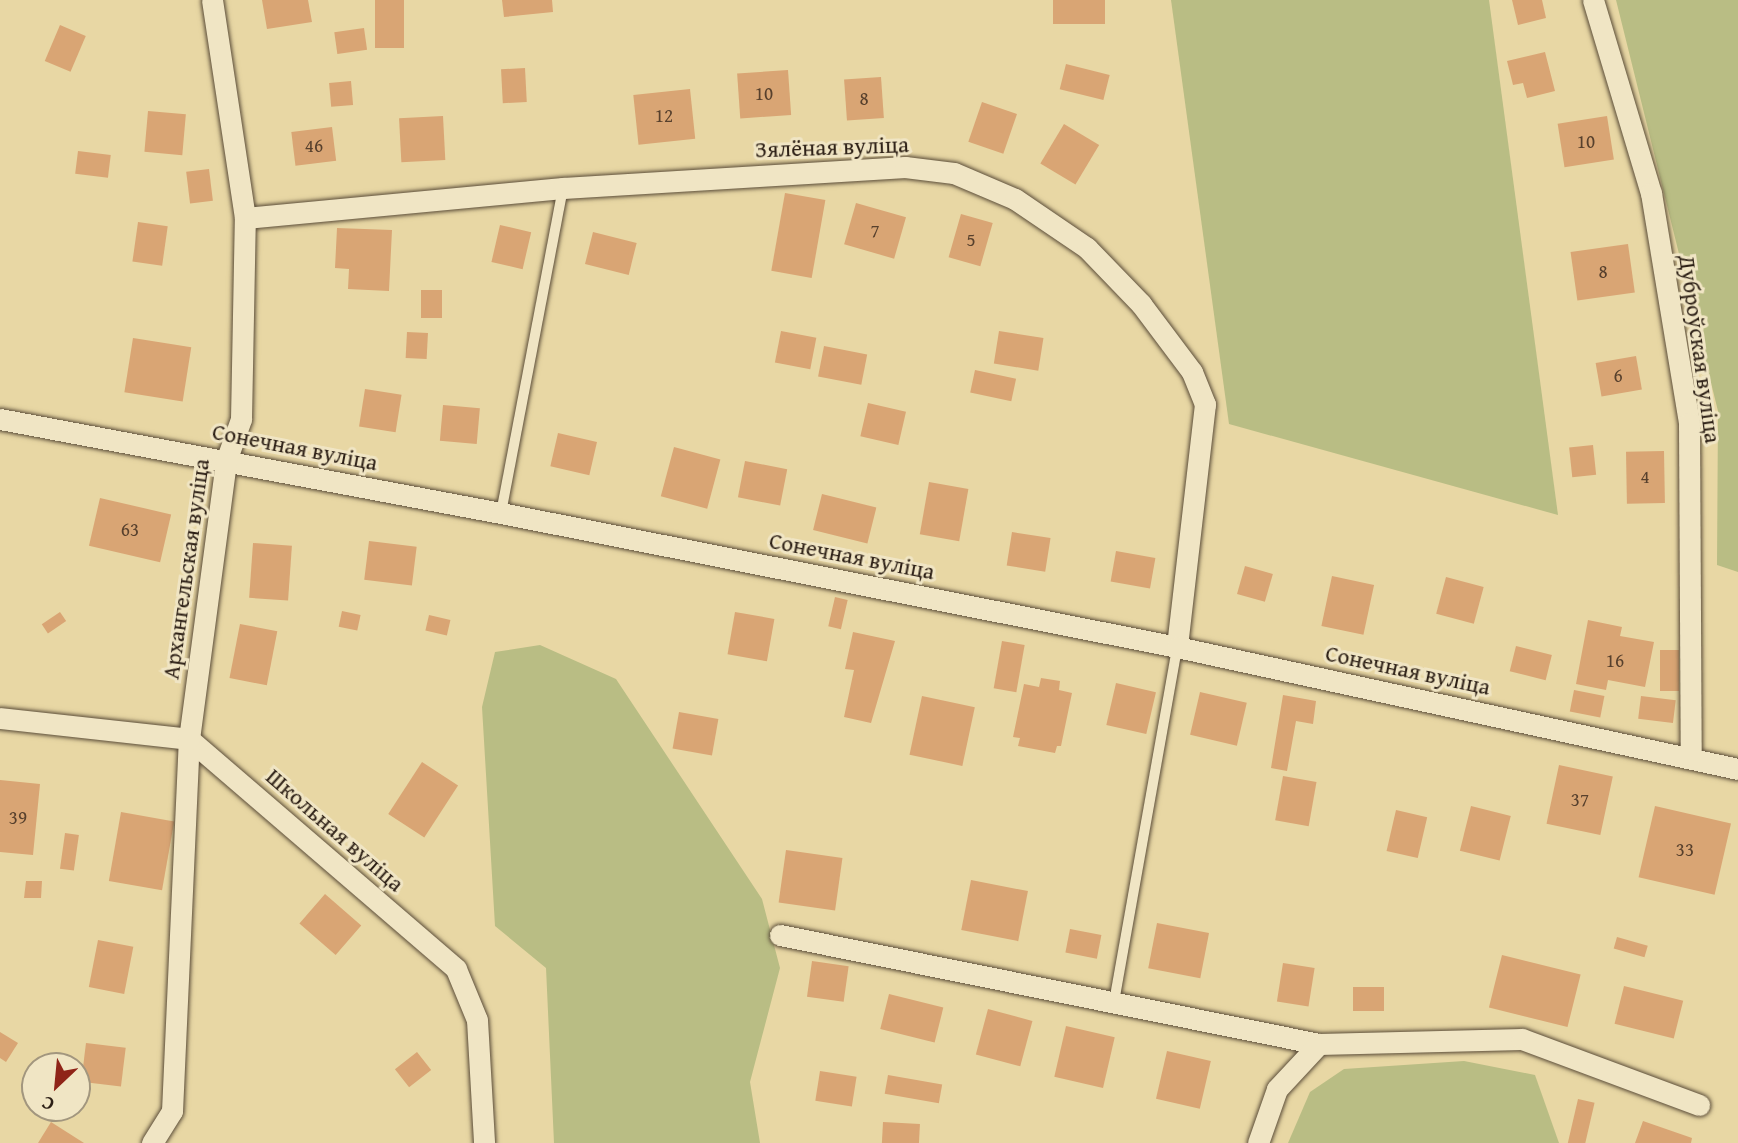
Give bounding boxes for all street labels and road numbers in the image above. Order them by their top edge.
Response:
street label: Зялёная вуліца [755,131,909,163]
street label: Дуброўская вуліца [1673,253,1727,445]
street label: Сонечная вуліца [210,417,380,477]
street label: Архангельская вуліца [157,457,215,681]
street label: Сонечная вуліца [767,526,937,586]
street label: Сонечная вуліца [1323,639,1493,701]
street label: Школьная вуліца [260,763,410,897]

